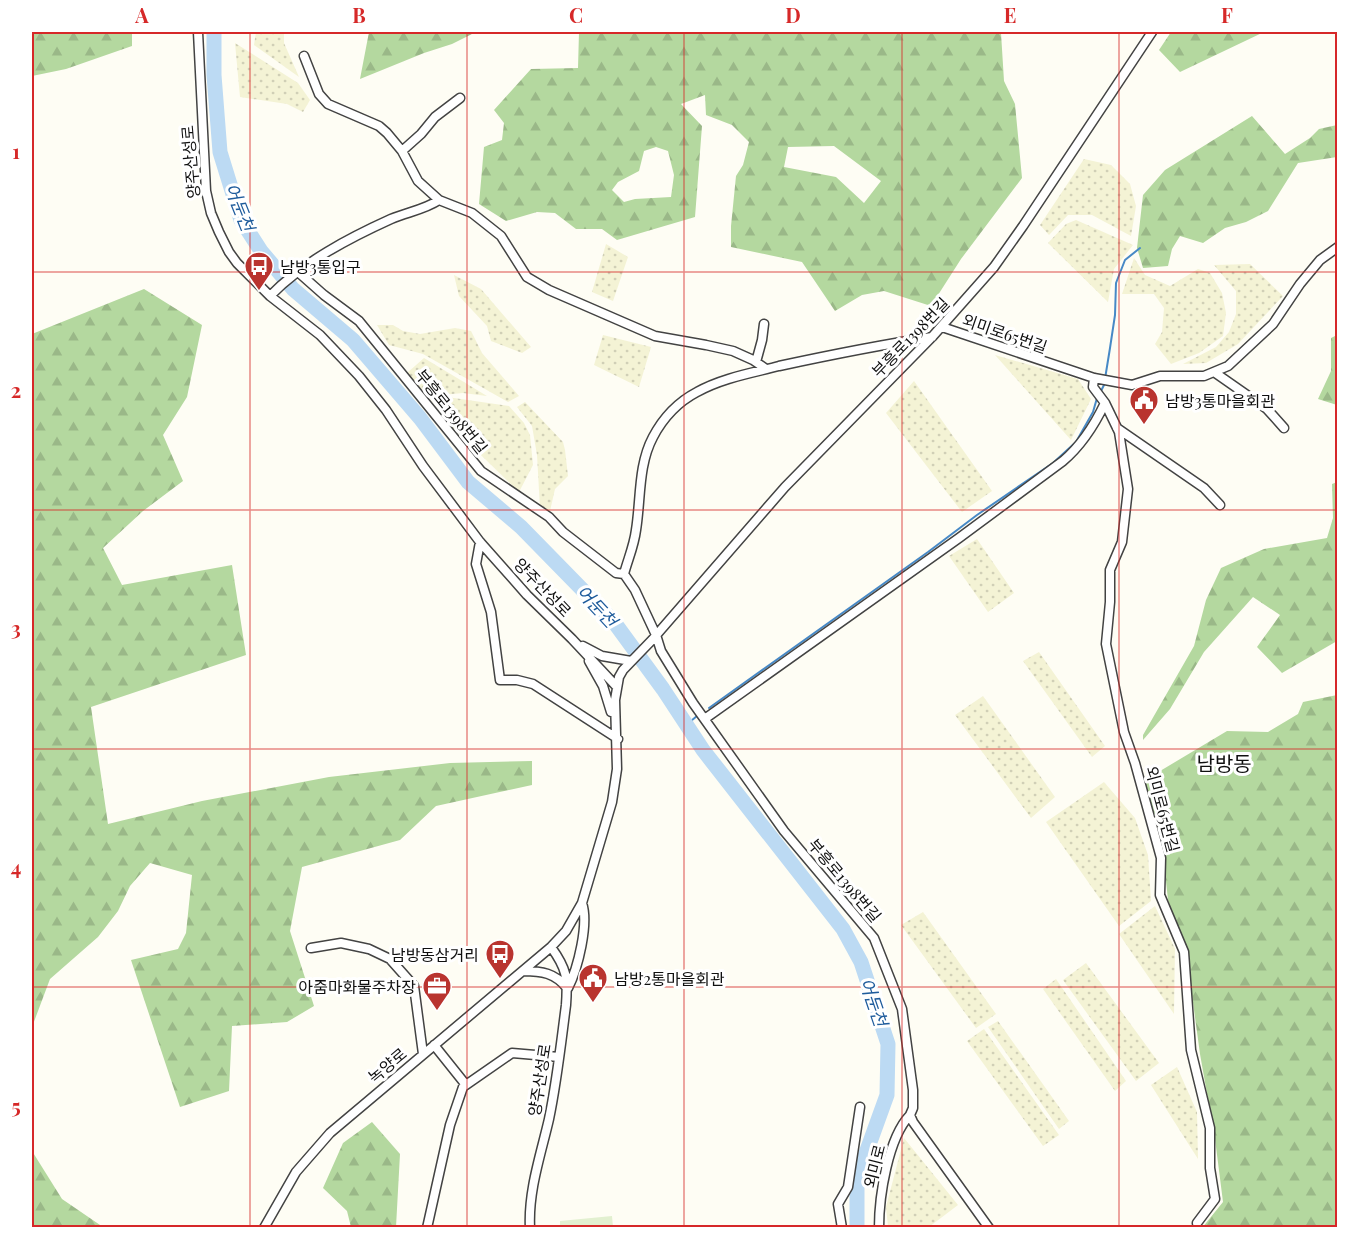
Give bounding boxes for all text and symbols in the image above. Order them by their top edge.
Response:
text: A [134,1,149,28]
text: B [352,1,366,28]
text: C [569,1,583,28]
text: D [785,1,801,28]
text: E [1004,1,1016,28]
text: F [1221,1,1233,28]
street label: 양주산성로 [176,124,204,200]
text: 1 [12,137,20,164]
water label: 어둔천 [220,179,261,237]
bus stop icon: 남방3통입구 [243,250,275,292]
place label: 남방3통입구 [280,256,361,277]
street label: 부흥로1398번길 [867,293,953,381]
street label: 외미로65번길 [960,309,1050,357]
street label: 부흥로1398번길 [411,364,493,458]
text: 2 [11,376,21,403]
public building icon: 남방3통마을회관 [1128,384,1160,426]
place label: 남방3통마을회관 [1165,390,1276,411]
street label: 양주산성로 [510,553,576,621]
water label: 어둔천 [571,580,624,634]
text: 3 [11,614,21,641]
district label: 남방동 [1196,749,1252,776]
street label: 외미로65번길 [1141,764,1185,854]
street label: 부흥로1398번길 [804,834,886,926]
text: 4 [11,853,21,880]
bus stop icon: 남방동삼거리 [484,938,516,980]
place label: 남방동삼거리 [391,944,479,965]
public building icon: 남방2통마을회관 [577,962,609,1004]
place label: 남방2통마을회관 [614,968,725,989]
office icon: 아줌마화물주차장 [421,970,453,1012]
water label: 어둔천 [855,975,894,1032]
place label: 아줌마화물주차장 [298,976,416,997]
street label: 양주산성로 [523,1042,555,1118]
street label: 녹양로 [363,1043,411,1087]
text: 5 [11,1092,21,1119]
street label: 외미로 [858,1142,890,1190]

